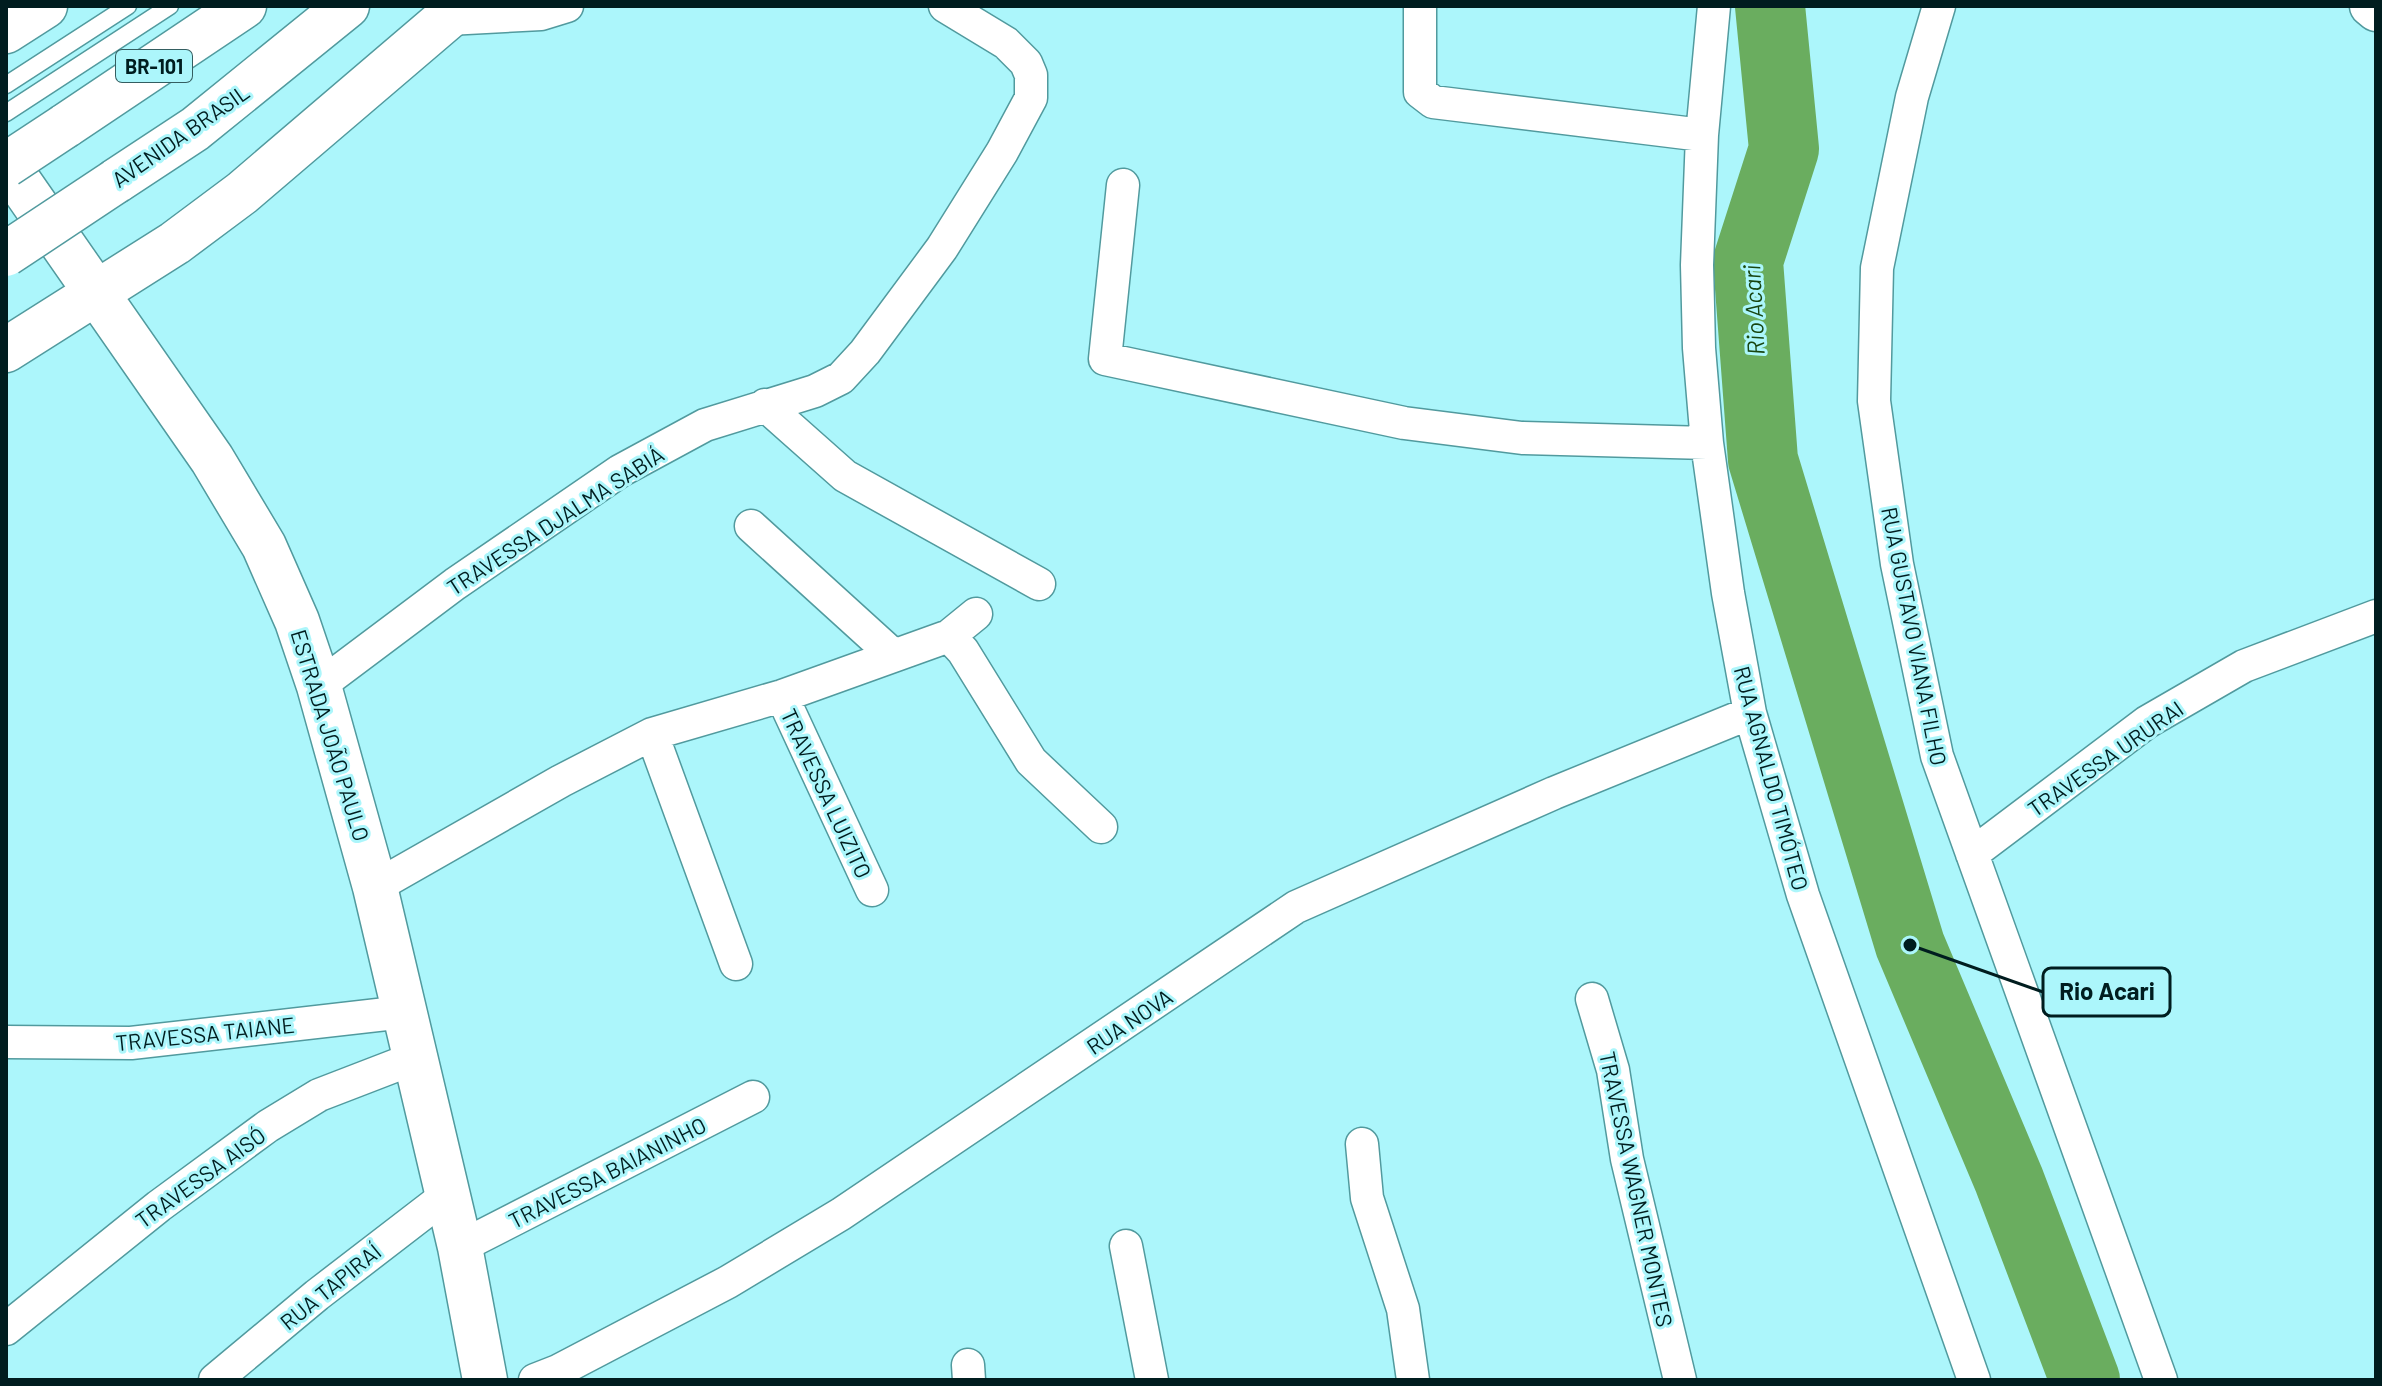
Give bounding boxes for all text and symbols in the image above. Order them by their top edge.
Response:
road number: BR-101 [116,50,192,82]
street label: AVENIDA BRASIL [106,78,254,192]
water label: Rio Acari [1736,264,1770,356]
street label: TRAVESSA DJALMA SABIÁ [442,440,668,600]
street label: RUA GUSTAVO VIANA FILHO [1877,504,1953,768]
street label: ESTRADA JOÃO PAULO [286,626,376,844]
street label: RUA AGNALDO TIMÓTEO [1730,663,1814,893]
street label: TRAVESSA URURAI [2022,695,2188,821]
street label: TRAVESSA LUIZITO [776,704,878,882]
callout: Rio Acari [2043,968,2170,1016]
text: Rio Acari [2059,976,2155,1005]
street label: RUA NOVA [1081,983,1177,1059]
street label: TRAVESSA TAIANE [114,1011,296,1055]
street label: TRAVESSA WAGNER MONTES [1595,1049,1679,1329]
street label: TRAVESSA BAIANINHO [504,1111,710,1233]
street label: TRAVESSA AISÓ [130,1121,270,1233]
street label: RUA TAPIRAÍ [274,1238,386,1334]

